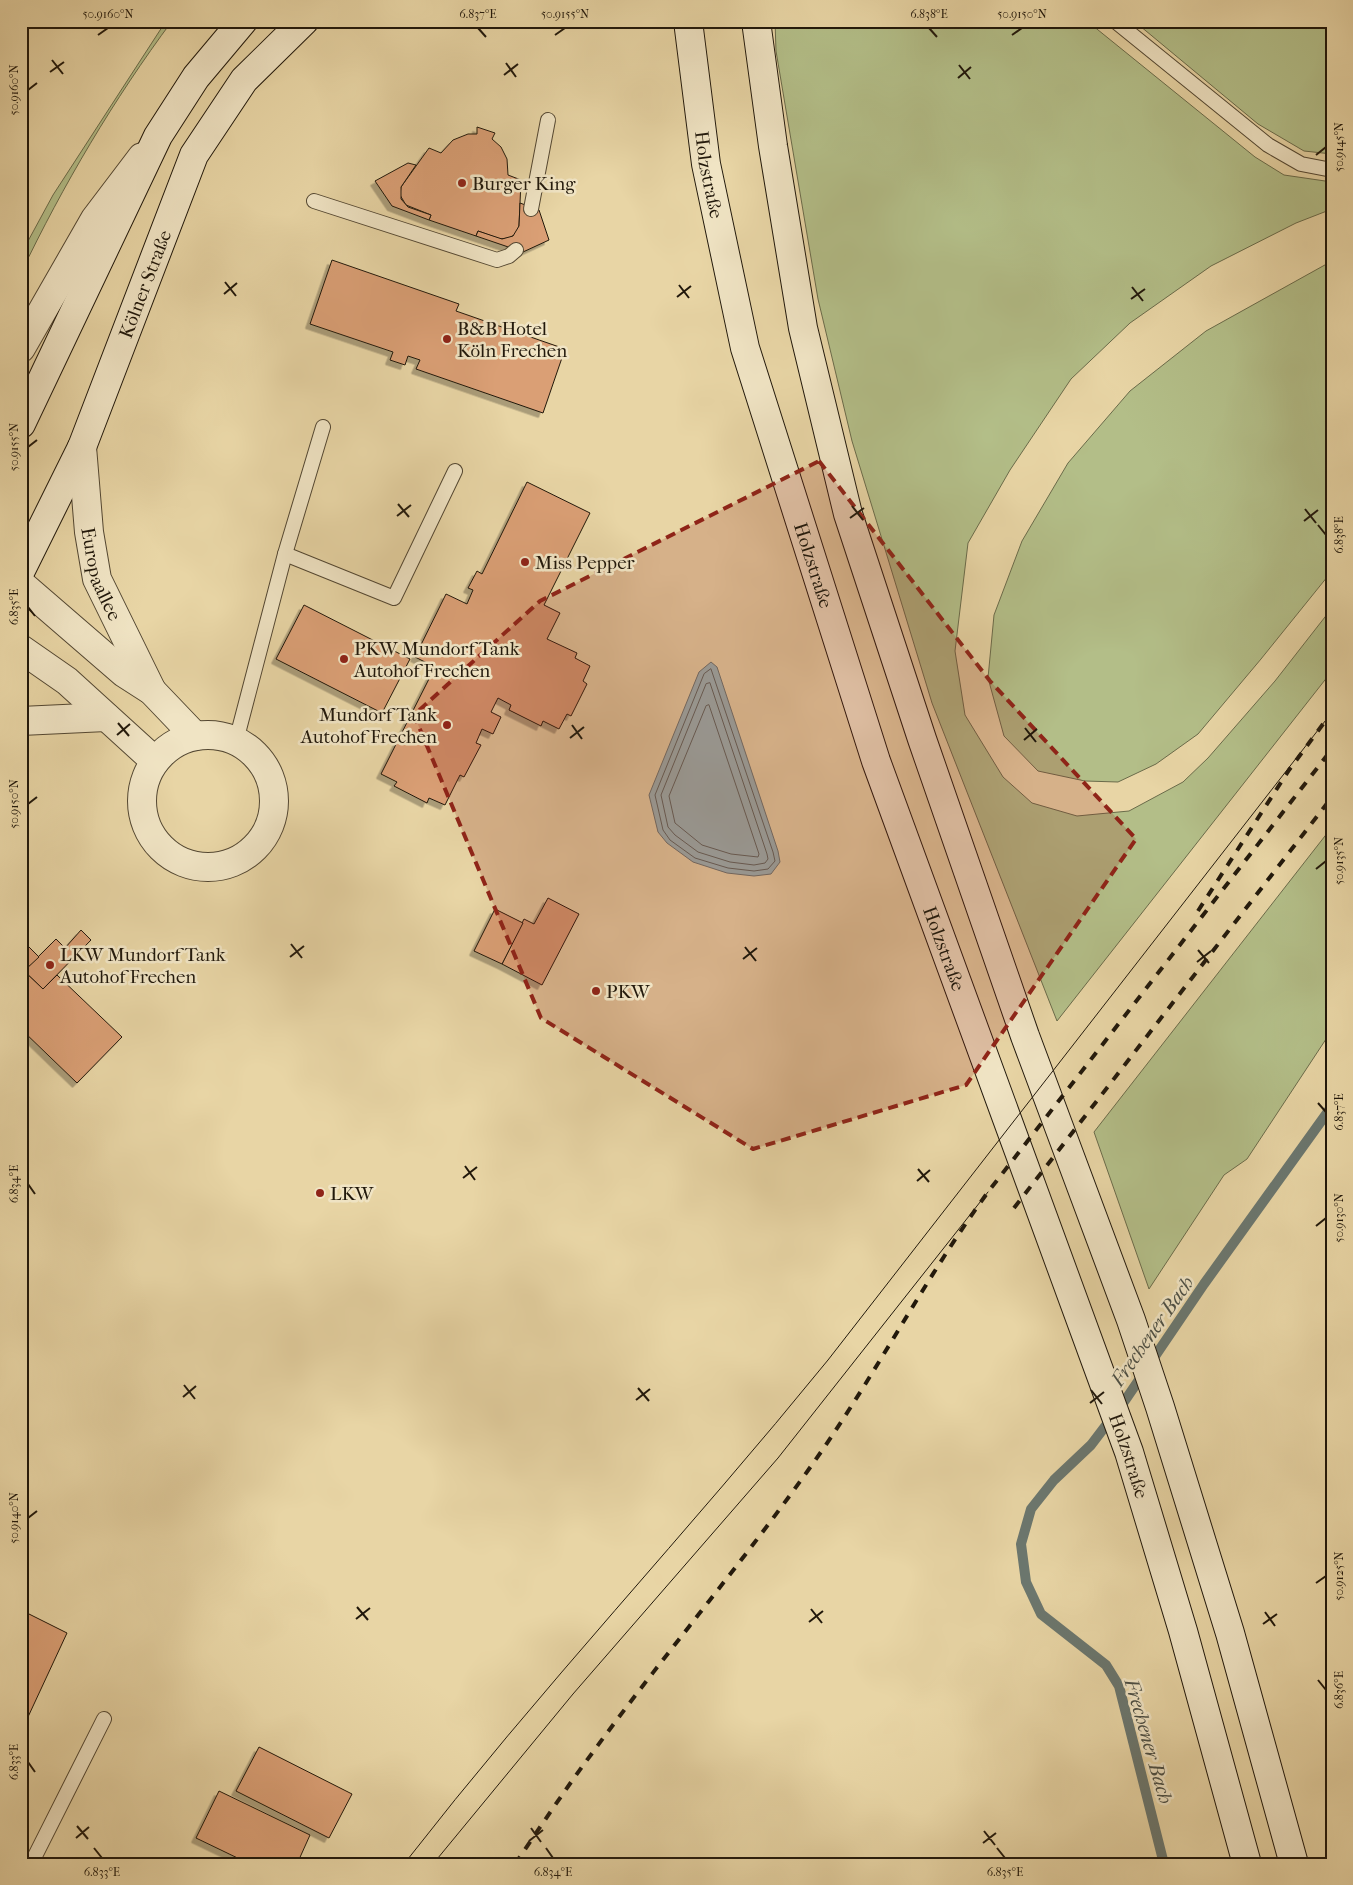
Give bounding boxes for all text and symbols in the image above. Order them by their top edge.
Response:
text: 50.9160°N [82,7,134,21]
text: 6.837°E [459,7,497,21]
text: 50.9155°N [541,7,589,21]
text: 6.838°E [910,7,948,21]
text: 50.9150°N [997,7,1047,21]
text: 50.9160°N [7,64,21,116]
text: 50.9145°N [1332,122,1346,172]
street label: Holzstraße [690,130,727,220]
place label: Burger King [472,173,576,195]
marker: Burger King [456,177,468,189]
street label: Kölner Straße [115,227,176,341]
place label: B&B Hotel Köln Frechen [457,318,567,362]
marker: B&B Hotel Köln Frechen [441,333,453,345]
text: 50.9155°N [7,423,21,471]
text: 6.838°E [1332,516,1346,554]
street label: Holzstraße [789,520,837,611]
street label: Europaallee [76,526,126,624]
place label: Miss Pepper [535,552,636,574]
marker: Miss Pepper [519,556,531,568]
text: 6.835°E [7,589,21,625]
place label: PKW Mundorf Tank Autohof Frechen [353,638,520,682]
marker: PKW Mundorf Tank Autohof Frechen [338,653,350,665]
place label: Mundorf Tank Autohof Frechen [300,704,437,748]
marker: Mundorf Tank Autohof Frechen [441,719,453,731]
text: 50.9150°N [7,779,21,829]
text: 50.9135°N [1332,837,1346,885]
street label: Holzstraße [918,903,969,994]
place label: LKW Mundorf Tank Autohof Frechen [59,944,226,988]
marker: LKW Mundorf Tank Autohof Frechen [44,959,56,971]
place label: PKW [606,981,651,1003]
marker: PKW [590,985,602,997]
text: 6.837°E [1332,1093,1346,1131]
text: 6.834°E [7,1165,21,1203]
place label: LKW [330,1183,375,1205]
marker: LKW [314,1187,326,1199]
text: 50.9130°N [1332,1193,1346,1243]
water label: Frechener Bach [1105,1272,1199,1392]
street label: Holzstraße [1104,1410,1152,1501]
text: 50.9140°N [7,1492,21,1544]
text: 50.9125°N [1332,1551,1346,1601]
text: 6.836°E [1332,1671,1346,1709]
water label: Frechener Bach [1119,1675,1177,1806]
text: 6.833°E [7,1744,21,1780]
text: 6.833°E [84,1865,120,1879]
text: 6.834°E [534,1865,572,1879]
text: 6.835°E [987,1865,1023,1879]

